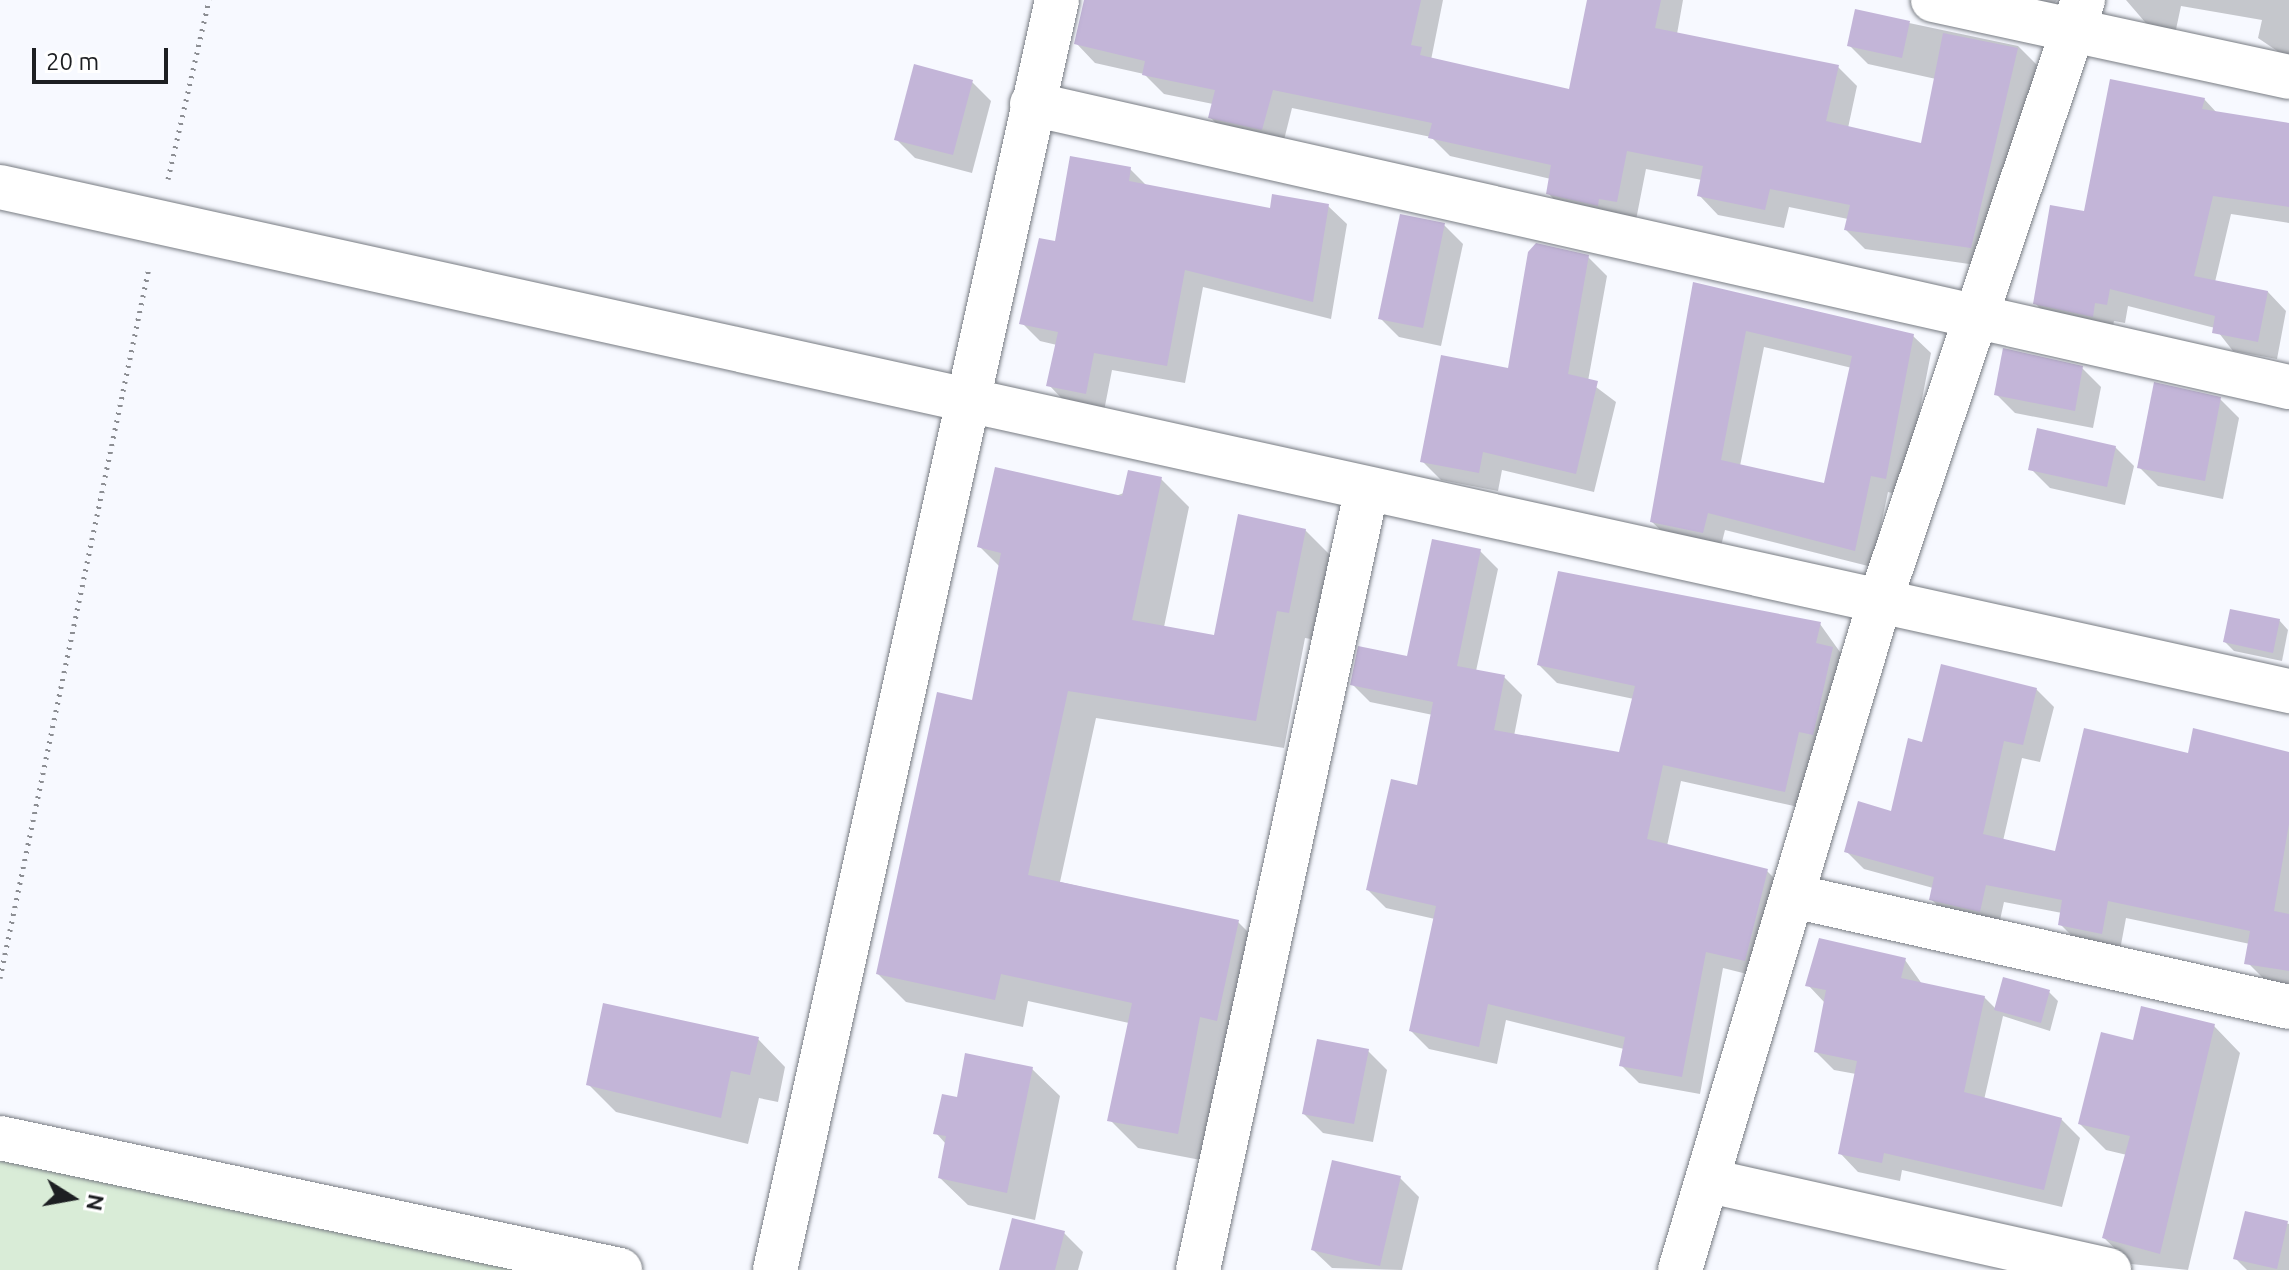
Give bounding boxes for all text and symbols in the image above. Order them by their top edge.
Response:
scale bar [36,32,172,82]
text: 20 m [46,48,99,75]
north arrow [32,1158,112,1238]
text: N [82,1192,110,1213]

